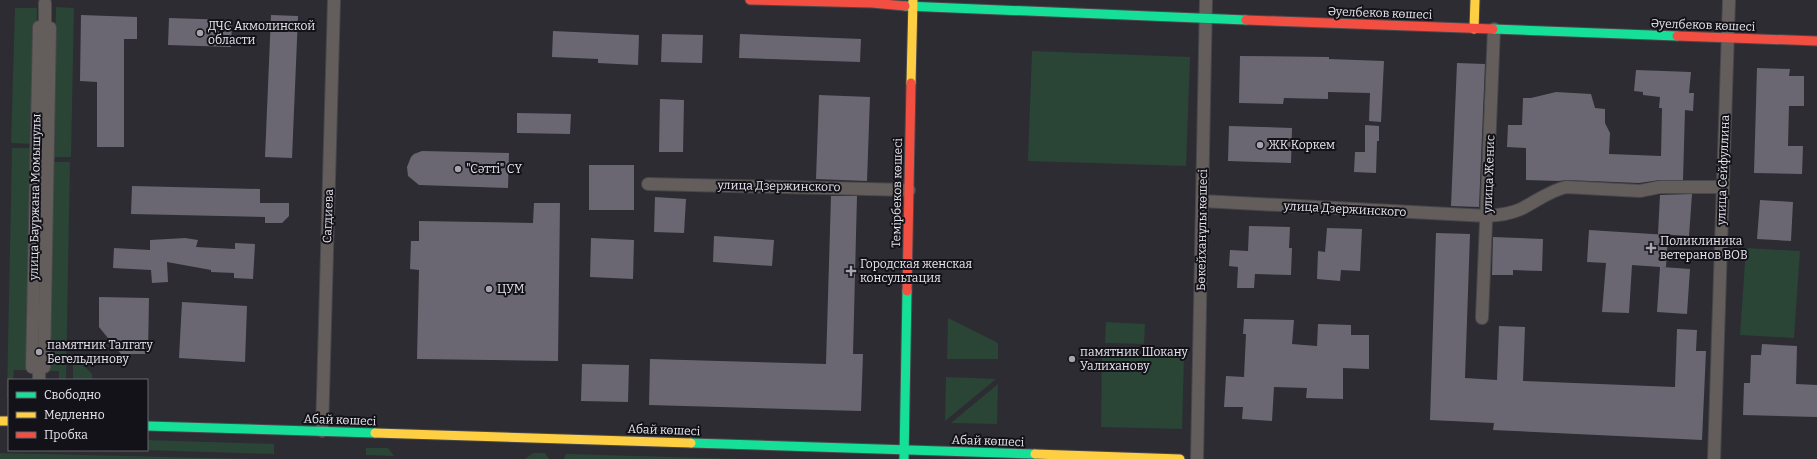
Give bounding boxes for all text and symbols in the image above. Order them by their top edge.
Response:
street label: Әуелбеков көшесі [1328,4,1433,22]
street label: Әуелбеков көшесі [1651,16,1756,34]
place label: ДЧС Акмолинской области [208,19,315,47]
marker: ДЧС Акмолинской области [195,28,205,38]
street label: улица Бауржана Момышулы [27,113,43,281]
street label: улица Сейфуллина [1714,114,1732,226]
street label: улица Женис [1481,135,1497,214]
street label: Темірбеков көшесі [889,138,905,248]
place label: ЖК Коркем [1268,138,1335,152]
marker: ЖК Коркем [1255,140,1265,150]
place label: "Сәтті" СY [466,162,523,176]
marker: "Сәтті" СY [453,164,463,174]
street label: Бөкейханұлы көшесі [1194,168,1210,291]
street label: улица Дзержинского [716,178,841,194]
street label: Сагдиева [320,188,336,243]
street label: улица Дзержинского [1282,199,1407,219]
place label: Поликлиника ветеранов ВОВ [1660,234,1748,262]
marker: Поликлиника ветеранов ВОВ [1645,242,1657,254]
place label: Городская женская консультация [860,257,972,285]
marker: Городская женская консультация [845,265,857,277]
place label: ЦУМ [497,282,525,296]
marker: ЦУМ [484,284,494,294]
place label: памятник Талгату Бегельдинову [47,338,153,366]
place label: памятник Шокану Уалиханову [1080,345,1189,373]
marker: памятник Талгату Бегельдинову [34,347,44,357]
marker: памятник Шокану Уалиханову [1067,354,1077,364]
legend [8,379,148,451]
text: Свободно [44,388,101,402]
text: Медленно [44,408,105,422]
street label: Абай көшесі [303,412,377,428]
street label: Абай көшесі [627,422,701,438]
text: Пробка [44,428,88,442]
street label: Абай көшесі [951,433,1025,449]

